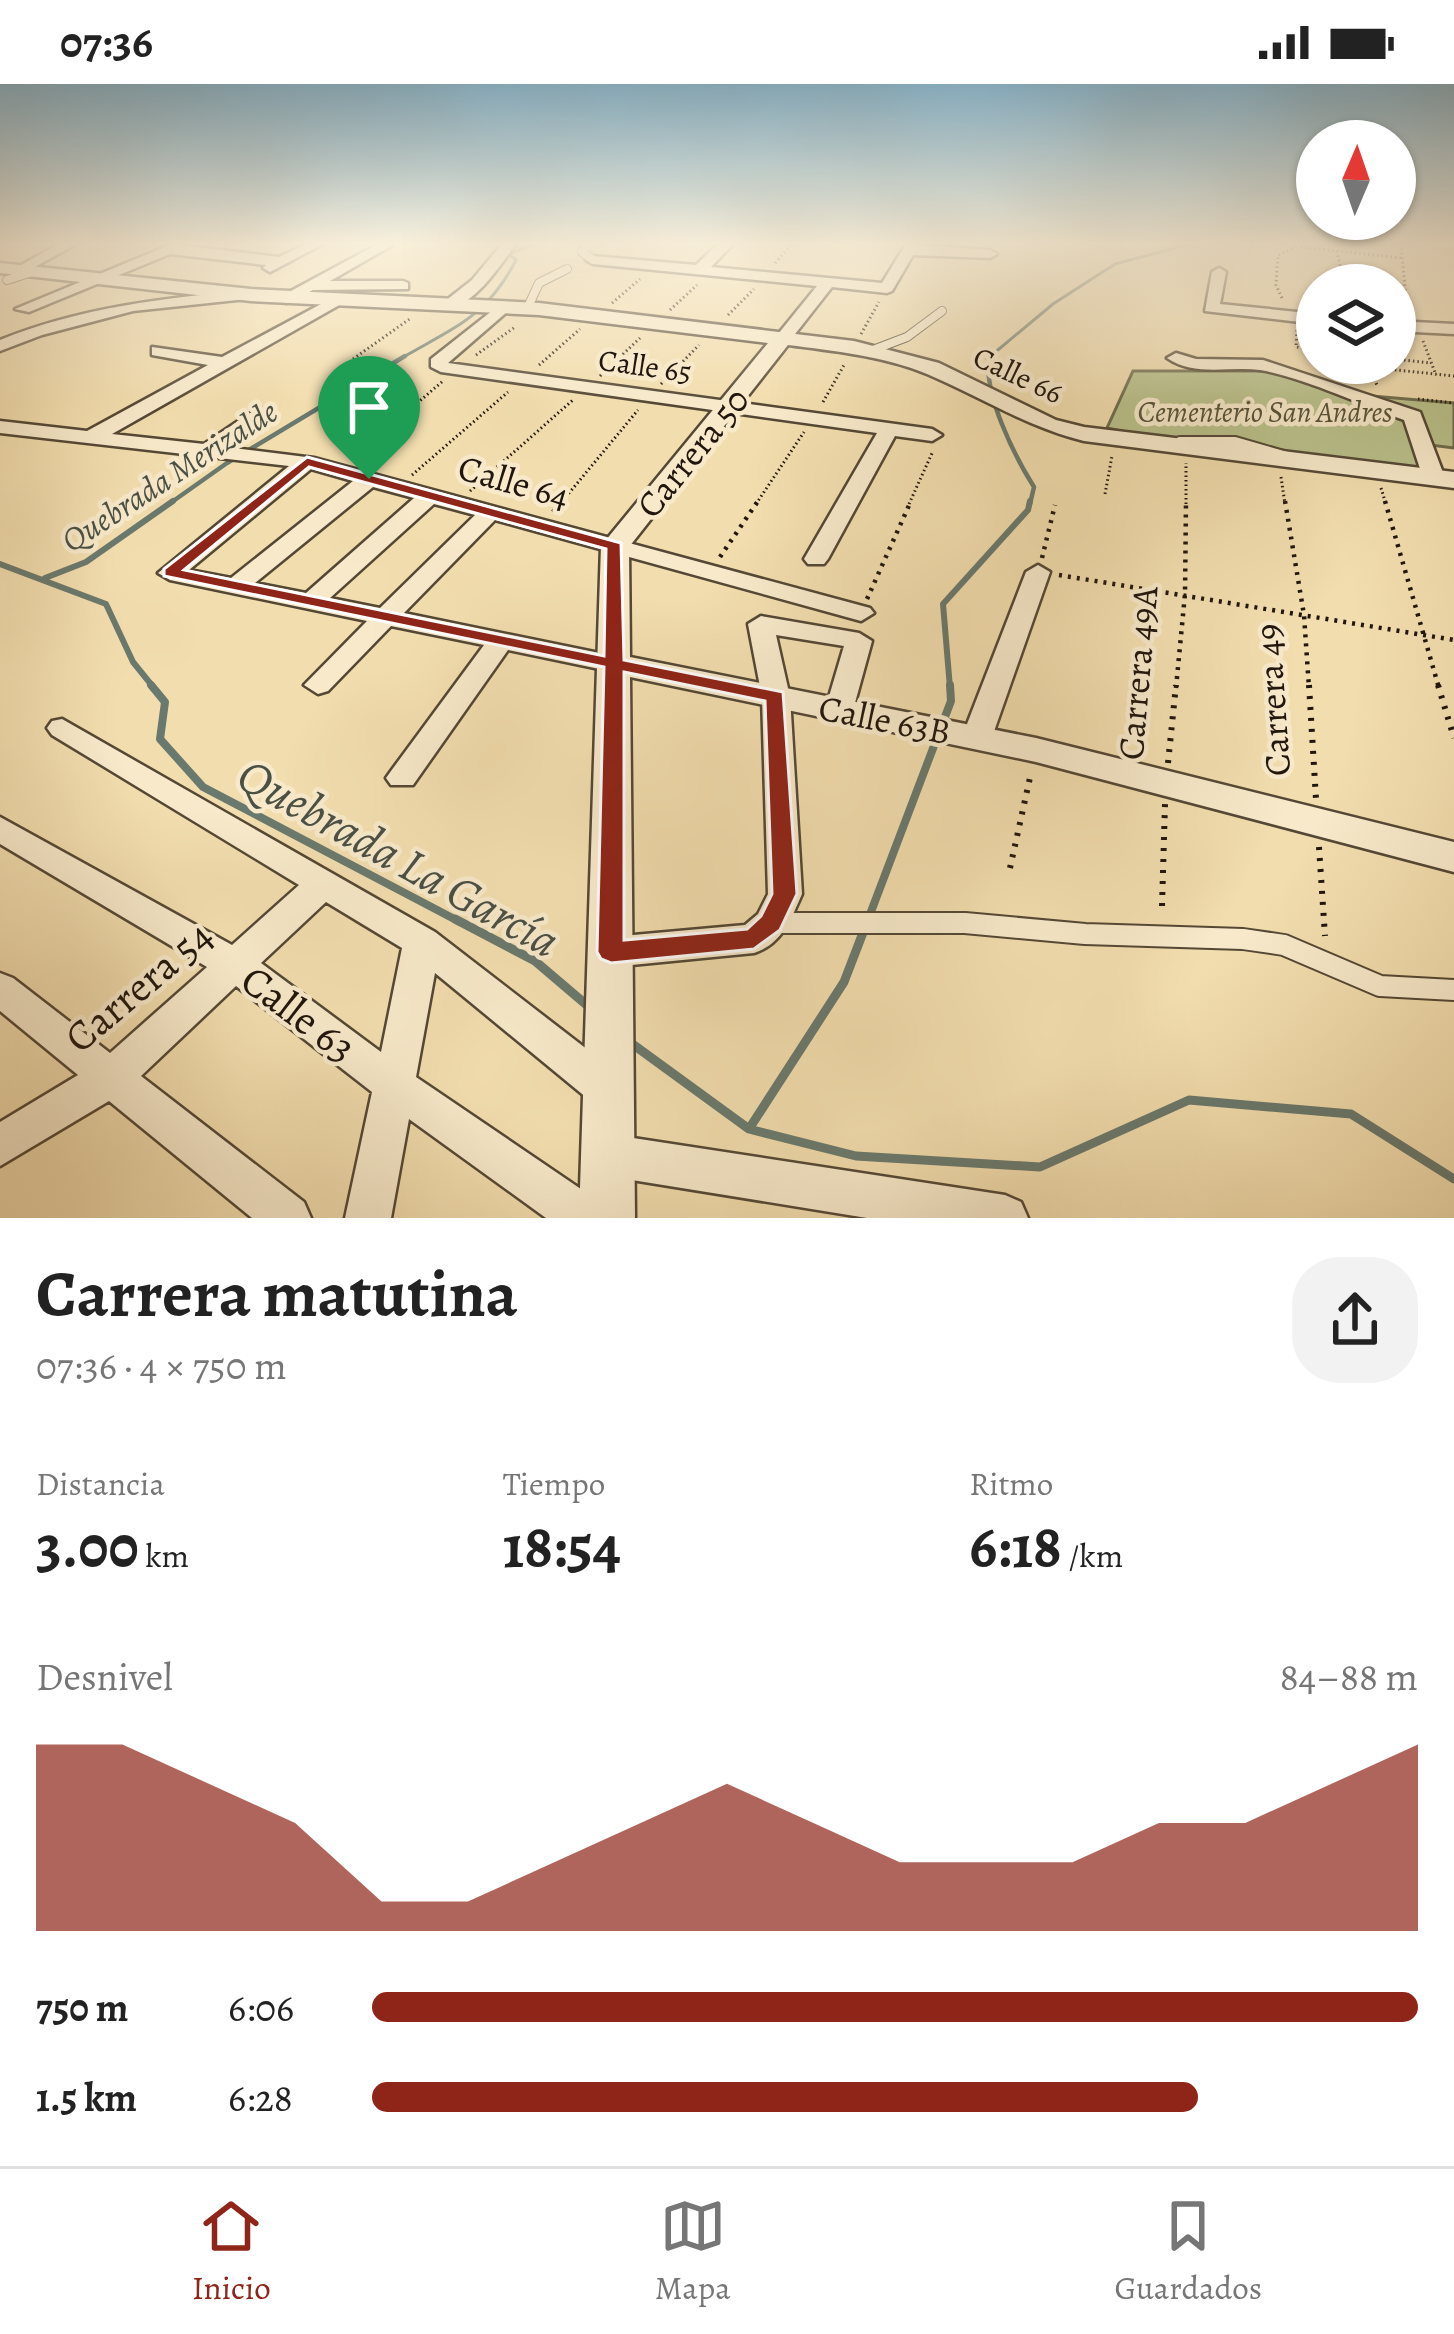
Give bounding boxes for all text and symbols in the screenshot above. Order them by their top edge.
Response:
text: 07:36 [60,11,153,73]
north arrow [1296,120,1416,240]
map controls [1296,120,1416,384]
button: layers [1296,264,1416,384]
street label: Calle 66 [967,337,1069,413]
street label: Calle 65 [596,340,694,392]
pin [318,356,420,479]
icon: arrive [336,374,402,440]
street label: Carrera 50 [625,377,760,528]
water label: Quebrada Merizalde [52,389,286,562]
park label: Cementerio San Andres [1138,392,1392,432]
street label: Calle 64 [453,442,575,521]
street label: Carrera 49A [1106,583,1170,762]
street label: Carrera 49 [1243,622,1302,778]
street label: Calle 63B [815,683,955,756]
water label: Quebrada La García [226,742,571,974]
street label: Carrera 54 [52,908,224,1065]
street label: Calle 63 [229,951,368,1075]
text: Carrera matutina [36,1249,518,1339]
button: share [1292,1257,1418,1383]
text: 07:36 · 4 × 750 m [36,1339,287,1392]
text: Distancia [36,1461,165,1506]
text: Tiempo [503,1461,605,1506]
text: Ritmo [969,1461,1053,1506]
text: 3.00 [36,1506,139,1588]
text: 18:54 [503,1506,621,1588]
text: 6:18 [969,1506,1062,1588]
text: km [139,1533,189,1578]
text: /km [1062,1533,1123,1578]
text: Desnivel [36,1650,173,1703]
text: 84–88 m [1280,1650,1418,1703]
text: 750 m [36,1981,128,2034]
text: 6:06 [228,1981,294,2034]
text: 1.5 km [36,2071,137,2124]
text: 6:28 [228,2071,293,2124]
tab: Inicio [192,2193,271,2310]
tab: Mapa [655,2193,731,2310]
tab: Guardados [1115,2193,1262,2310]

